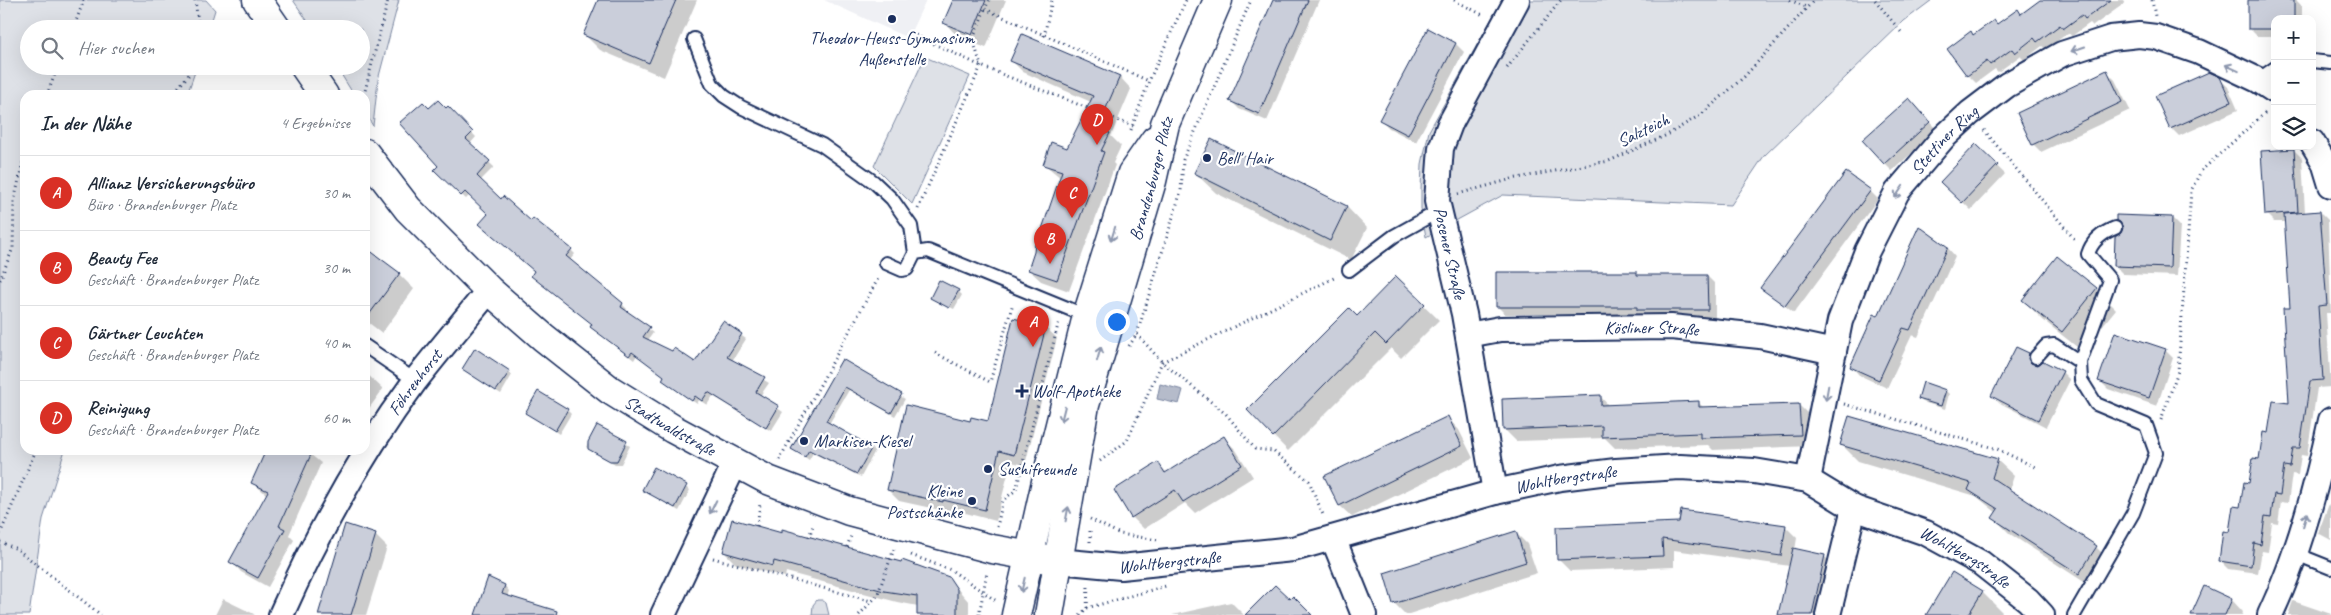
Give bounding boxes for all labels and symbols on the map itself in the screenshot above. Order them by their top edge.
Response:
marker: Theodor-Heuss-Gymnasium Außenstelle [886,13,898,25]
place label: Theodor-Heuss-Gymnasium Außenstelle [810,27,975,70]
one-way arrow [2070,45,2086,54]
one-way arrow [2225,62,2240,72]
street label: Stettiner Ring [1906,99,1984,179]
pin: D [1081,104,1113,145]
street label: Salzteich [1614,108,1673,152]
street label: Brandenburger Platz [1124,111,1179,243]
place label: Bell' Hair [1217,147,1275,169]
marker: Bell' Hair [1201,152,1213,164]
pin: C [1056,177,1088,218]
one-way arrow [1894,185,1904,199]
street label: Posener Straße [1429,205,1471,302]
pin: B [1034,223,1066,264]
one-way arrow [1108,226,1117,242]
pin: A [1017,306,1049,347]
your location [1104,309,1130,335]
street label: Kösliner Straße [1604,316,1701,341]
street label: Föhrenhorst [383,343,448,419]
one-way arrow [1095,347,1105,363]
place label: Wolf-Apotheke [1032,380,1121,402]
one-way arrow [1821,384,1831,400]
marker: Wolf-Apotheke [1016,385,1028,397]
street label: Stadtwaldstraße [620,391,720,461]
one-way arrow [1058,406,1067,422]
place label: Markisen-Kiesel [814,430,914,452]
marker: Markisen-Kiesel [798,435,810,447]
place label: Sushifreunde [998,458,1077,480]
street label: Wohltbergstraße [1513,460,1619,498]
marker: Sushifreunde [982,463,994,475]
place label: Kleine Postschänke [887,480,963,523]
marker: Kleine Postschänke [966,495,978,507]
one-way arrow [708,499,717,514]
one-way arrow [1063,506,1073,522]
one-way arrow [2301,513,2311,529]
street label: Wohltbergstraße [1916,521,2016,594]
street label: Wohltbergstraße [1117,546,1223,578]
one-way arrow [1018,576,1027,592]

